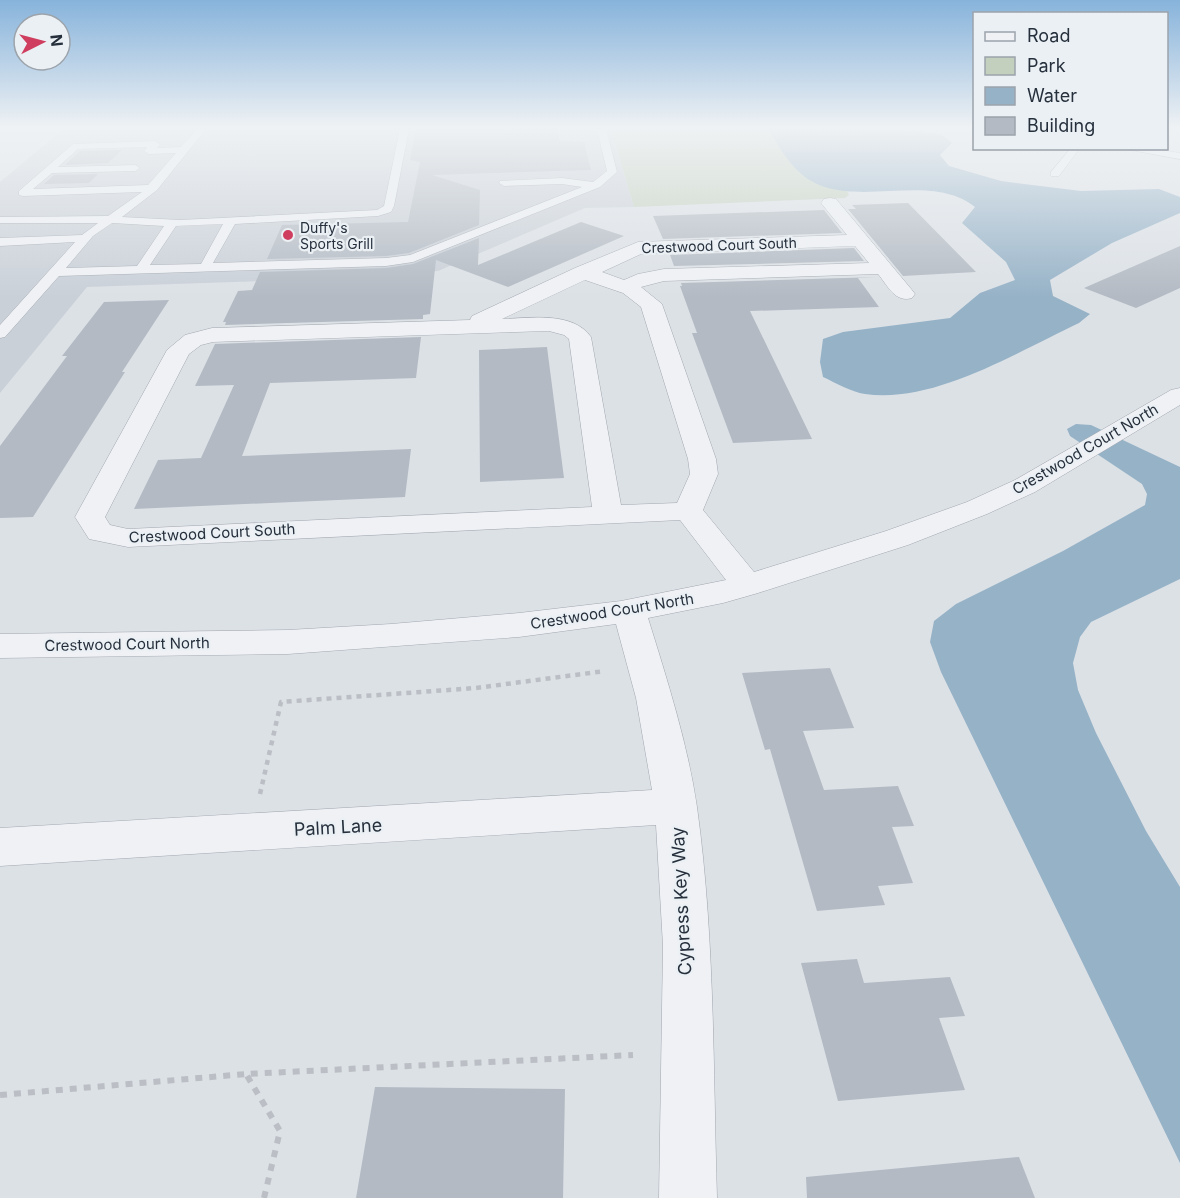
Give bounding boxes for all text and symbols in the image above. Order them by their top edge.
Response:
north arrow [12,12,72,72]
legend [973,12,1168,150]
text: Road [1027,25,1070,46]
text: N [46,33,68,48]
text: Park [1027,55,1066,76]
text: Water [1027,85,1077,106]
text: Building [1027,115,1095,136]
place label: Duffy's Sports Grill [300,219,373,252]
marker: Duffy's Sports Grill [281,228,295,242]
street label: Crestwood Court South [641,234,797,256]
street label: Crestwood Court North [1009,399,1161,499]
street label: Crestwood Court South [128,519,296,547]
street label: Crestwood Court North [529,589,695,633]
street label: Crestwood Court North [44,633,210,655]
street label: Palm Lane [293,814,383,840]
street label: Cypress Key Way [667,826,695,976]

